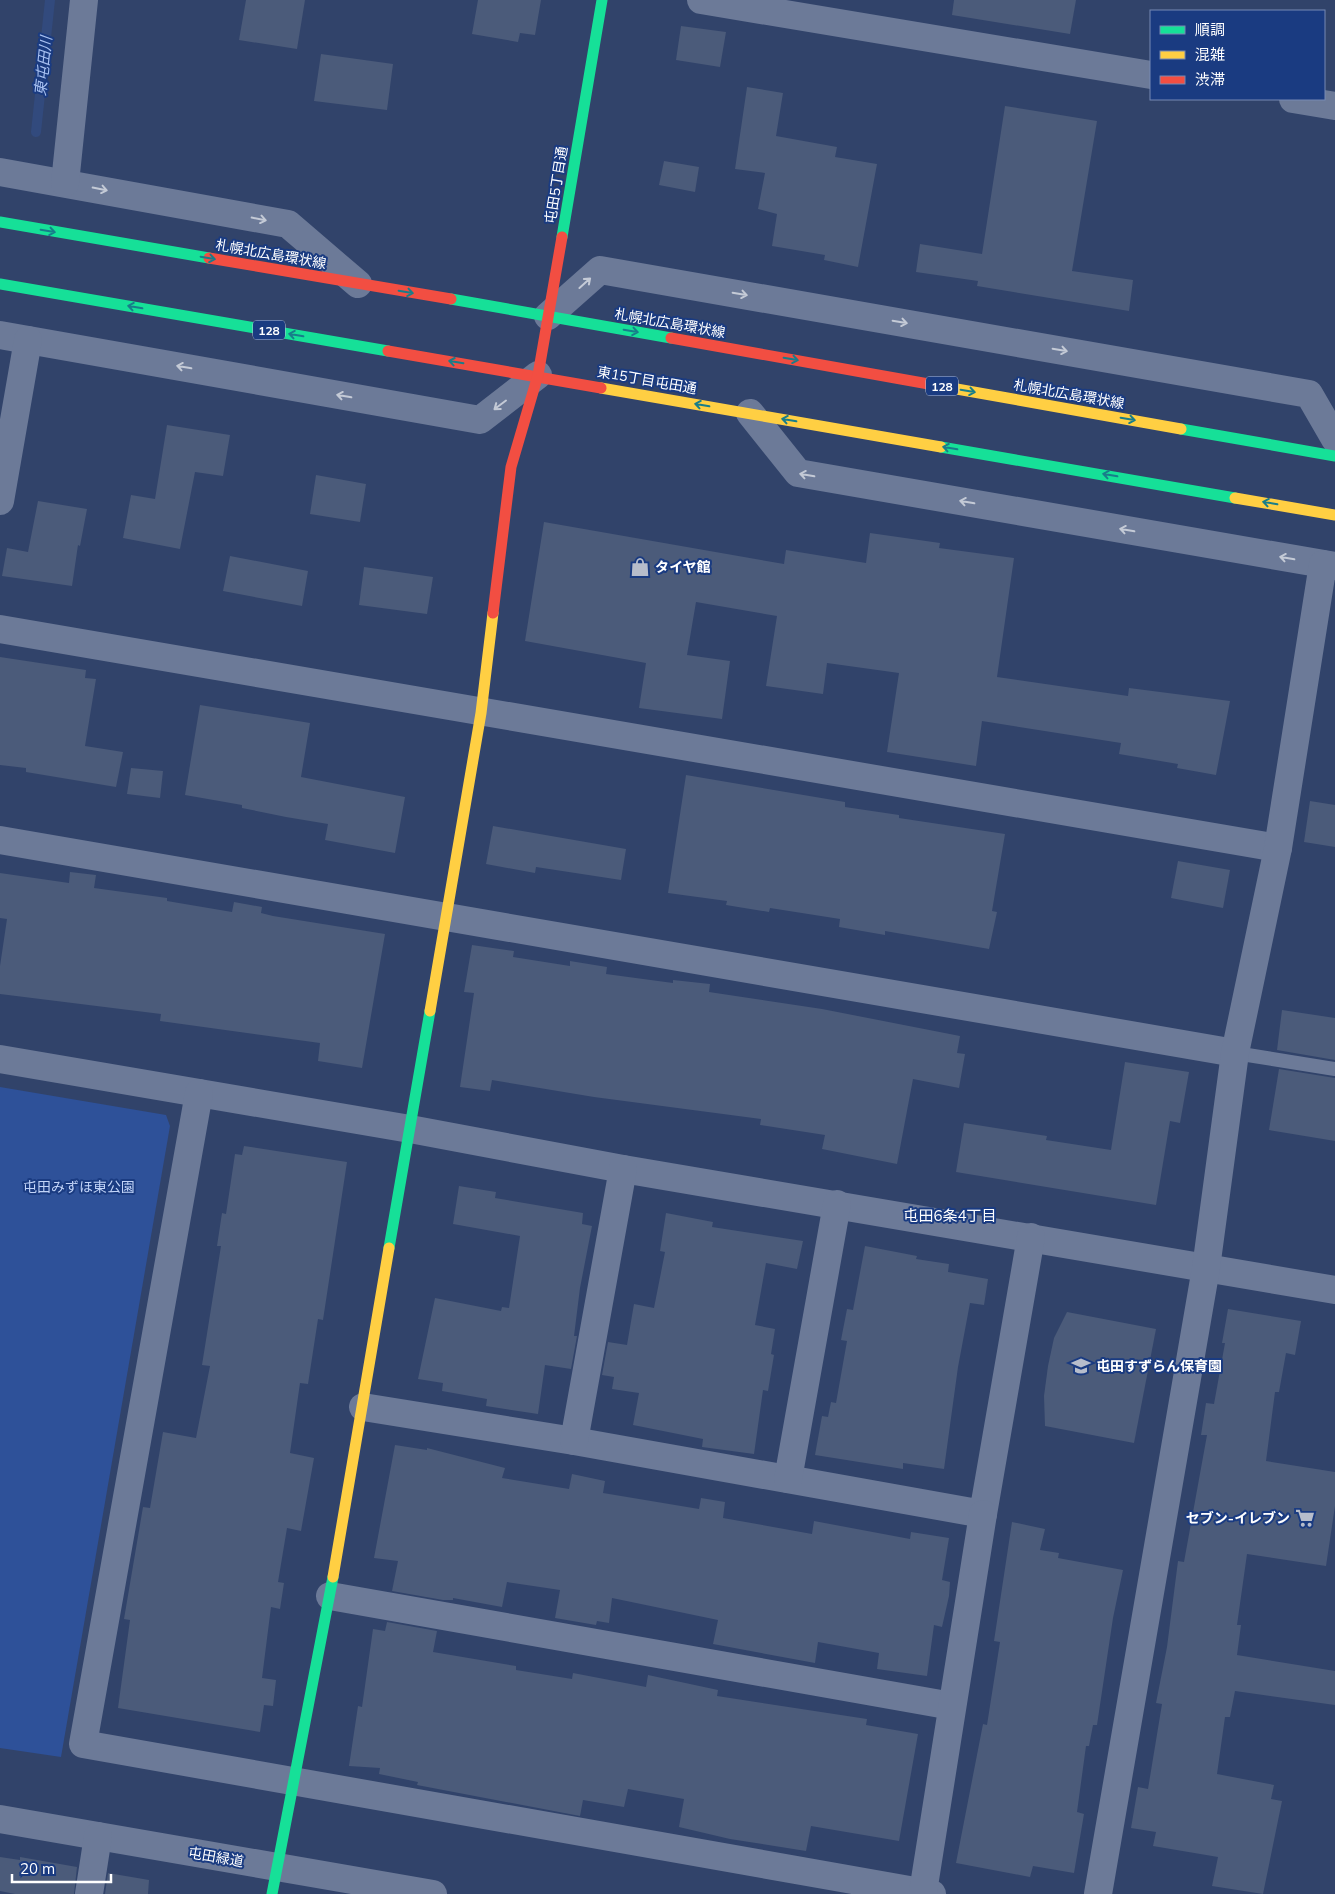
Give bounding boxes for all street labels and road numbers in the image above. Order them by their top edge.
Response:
street label: 屯田5丁目通 [541,145,571,225]
street label: 札幌北広島環状線 [214,235,328,273]
street label: 札幌北広島環状線 [613,304,727,342]
road number: 128 [253,320,285,340]
street label: 東15丁目屯田通 [596,362,698,398]
street label: 札幌北広島環状線 [1012,375,1126,413]
road number: 128 [926,376,958,396]
street label: 屯田緑道 [187,1843,245,1871]

